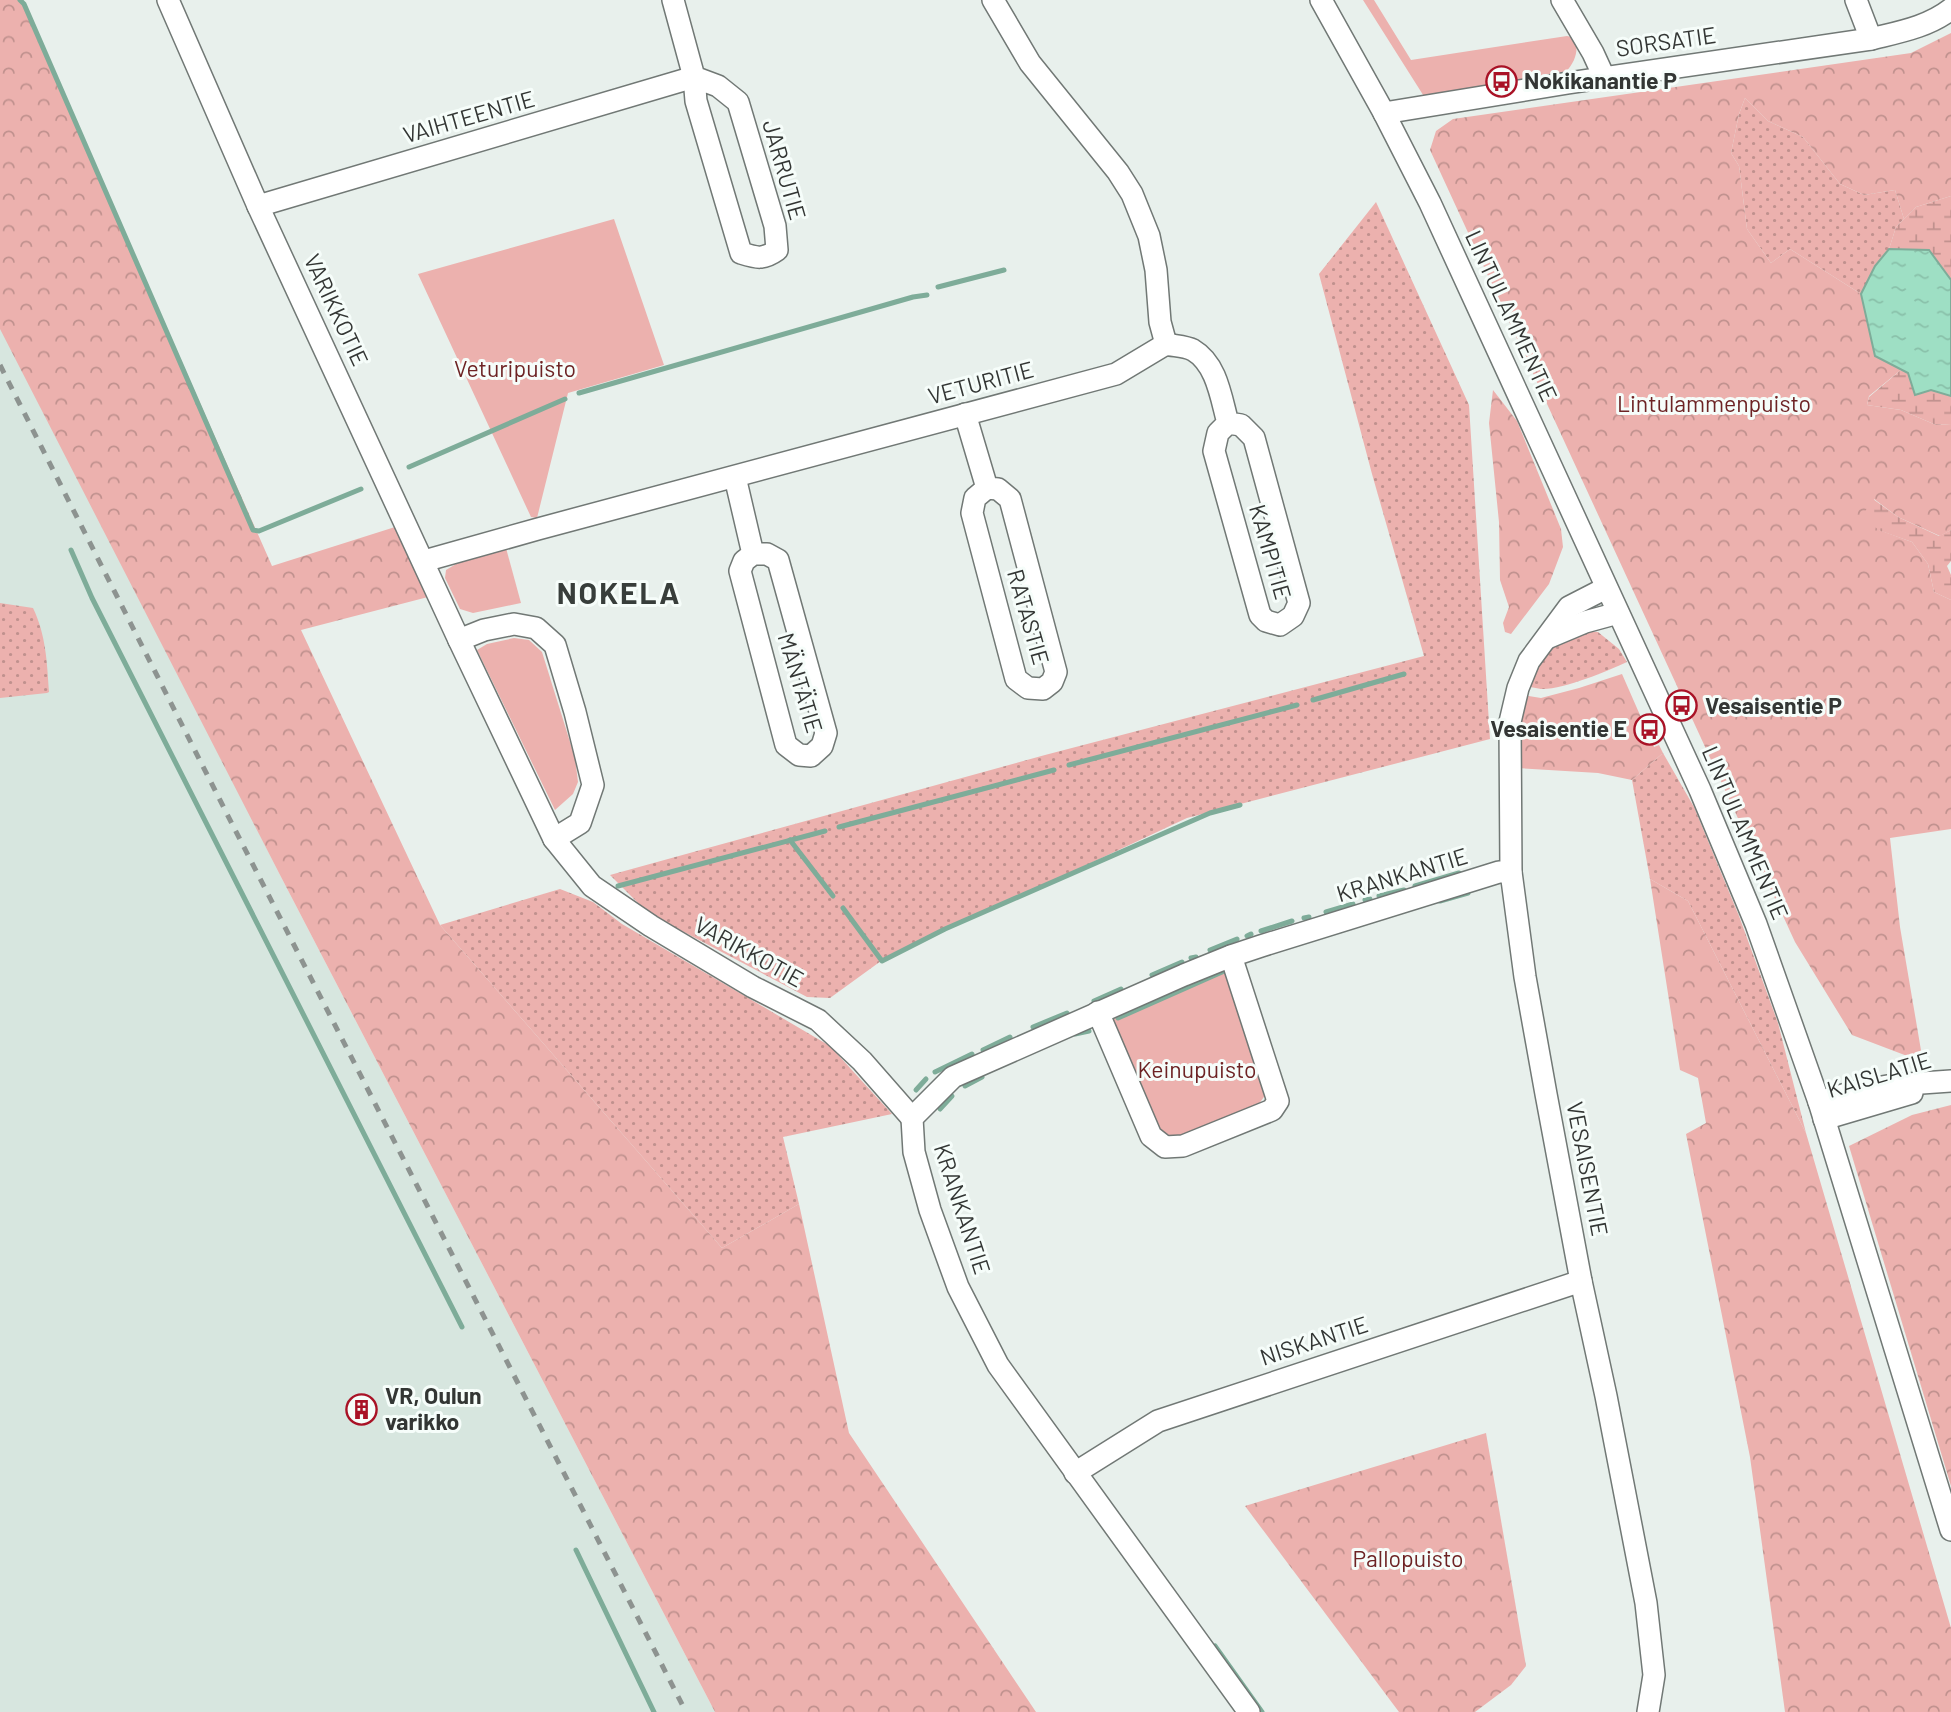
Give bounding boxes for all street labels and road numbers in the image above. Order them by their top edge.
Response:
street label: SORSATIE [1614,20,1718,62]
street label: VAIHTEENTIE [400,84,538,148]
street label: JARRUTIE [757,116,813,223]
street label: LINTULAMMENTIE [1460,225,1564,406]
street label: VARIKKOTIE [299,249,375,370]
street label: VETURITIE [925,355,1037,410]
street label: KAMPITIE [1244,501,1298,603]
street label: RATASTIE [1002,566,1056,668]
street label: MÄNTÄTIE [772,629,829,736]
street label: LINTULAMMENTIE [1697,742,1795,924]
street label: KRANKANTIE [1333,841,1471,907]
street label: VARIKKOTIE [690,910,809,993]
street label: KAISLATIE [1823,1045,1934,1103]
street label: VESAISENTIE [1561,1099,1615,1238]
street label: KRANKANTIE [929,1140,997,1278]
street label: NISKANTIE [1256,1309,1371,1371]

